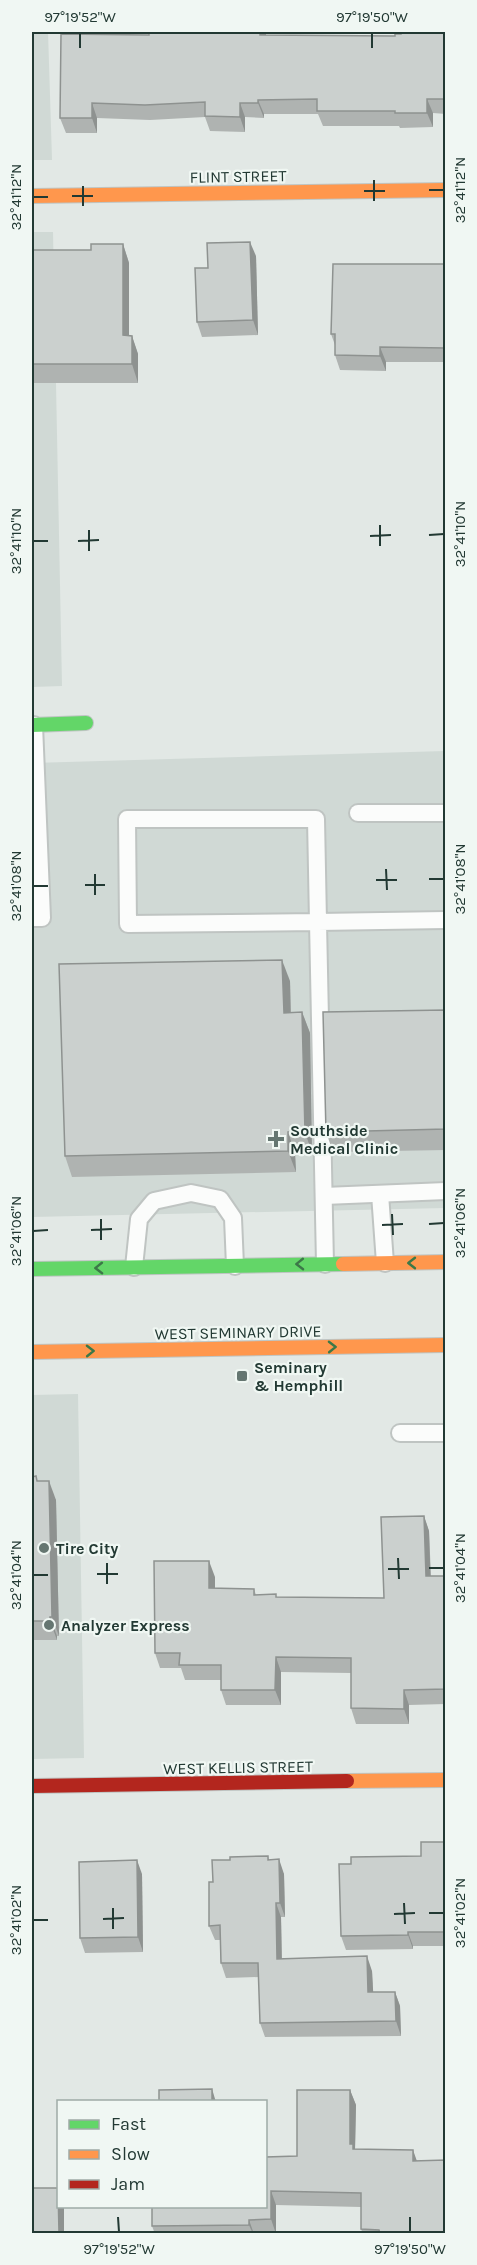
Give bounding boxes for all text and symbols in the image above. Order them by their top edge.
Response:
text: 97°19'52"W [44,8,116,26]
text: 97°19'50"W [336,8,409,26]
text: 32°41'12"N [451,157,469,223]
text: 32°41'12"N [7,164,25,230]
street label: FLINT STREET [190,166,286,187]
text: 32°41'10"N [451,501,469,567]
text: 32°41'10"N [7,508,25,574]
text: 32°41'08"N [451,844,469,914]
text: 32°41'08"N [7,851,25,921]
place label: Southside Medical Clinic [290,1121,398,1158]
marker: Southside Medical Clinic [267,1130,285,1148]
text: 32°41'06"N [451,1188,469,1258]
text: 32°41'06"N [7,1196,25,1266]
one-way arrow [408,1257,417,1269]
one-way arrow [295,1258,304,1271]
one-way arrow [95,1262,104,1274]
street label: WEST SEMINARY DRIVE [154,1322,322,1343]
one-way arrow [327,1341,336,1353]
one-way arrow [85,1345,94,1357]
place label: Seminary & Hemphill [254,1358,343,1395]
marker: Seminary & Hemphill [235,1369,249,1383]
text: 32°41'04"N [451,1533,469,1603]
place label: Tire City [56,1539,118,1558]
text: 32°41'04"N [7,1540,25,1610]
marker: Tire City [37,1541,51,1555]
place label: Analyzer Express [61,1616,190,1635]
marker: Analyzer Express [42,1618,56,1632]
street label: WEST KELLIS STREET [163,1757,313,1778]
text: 32°41'02"N [451,1878,469,1948]
text: 32°41'02"N [7,1885,25,1955]
legend [57,2100,267,2208]
text: Fast [111,2113,146,2135]
text: Slow [111,2143,150,2165]
text: Jam [111,2173,145,2195]
text: 97°19'52"W [83,2240,155,2258]
text: 97°19'50"W [374,2240,447,2258]

